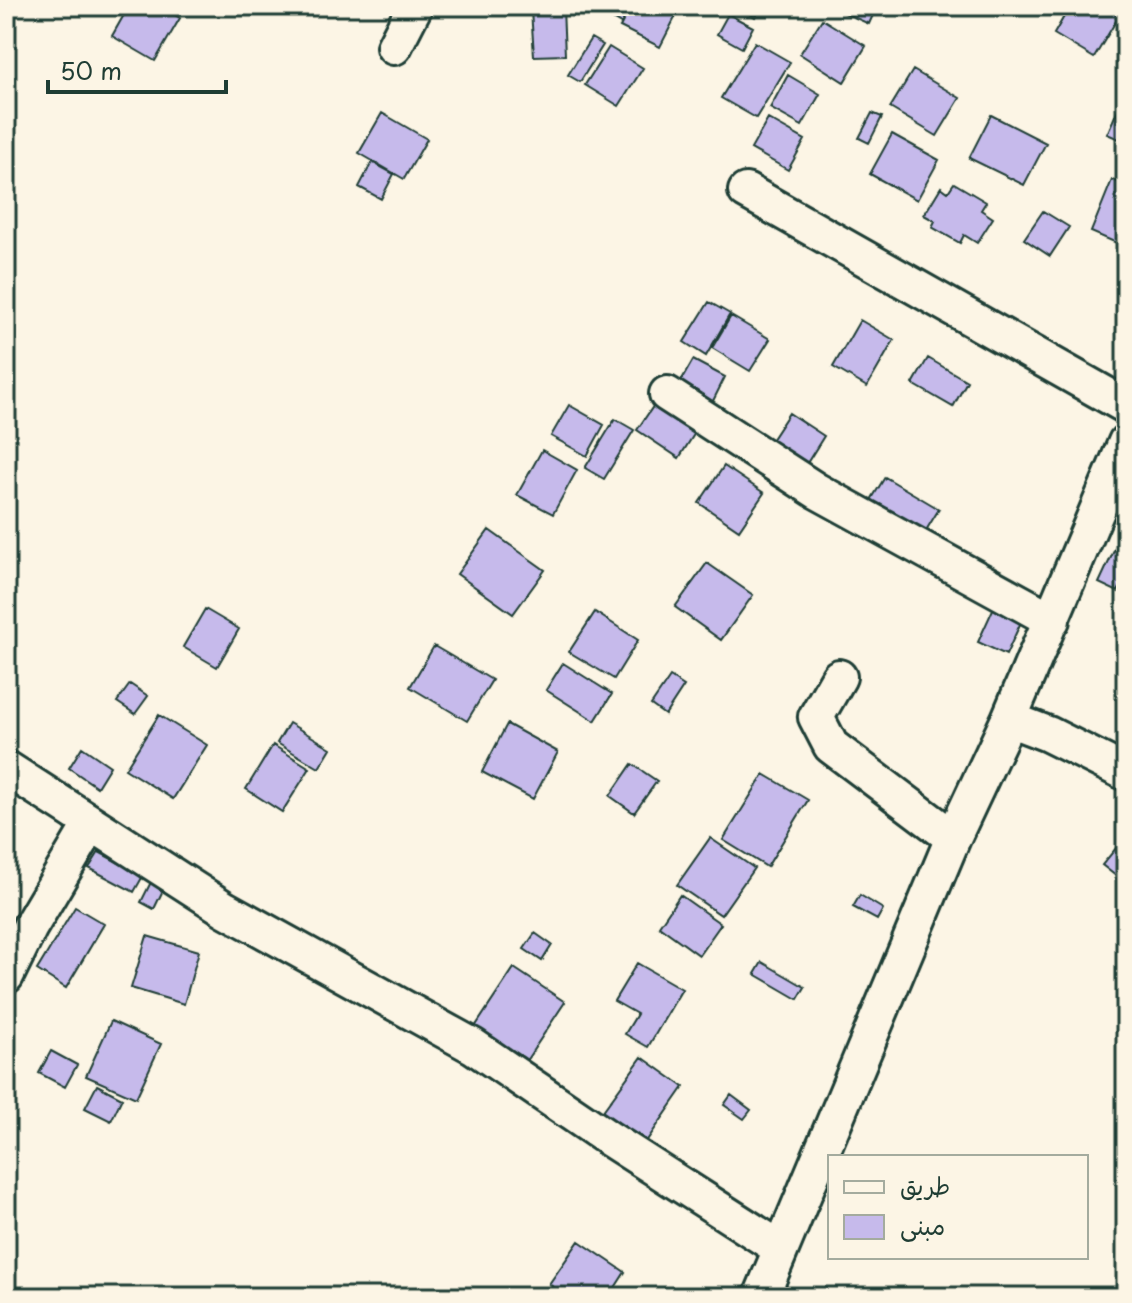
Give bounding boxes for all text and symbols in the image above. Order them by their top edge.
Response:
scale bar [48,44,226,94]
text: 50 m [60,52,122,88]
legend [828,1155,1088,1259]
text: طريق [900,1167,950,1203]
text: مبنى [900,1207,945,1243]

